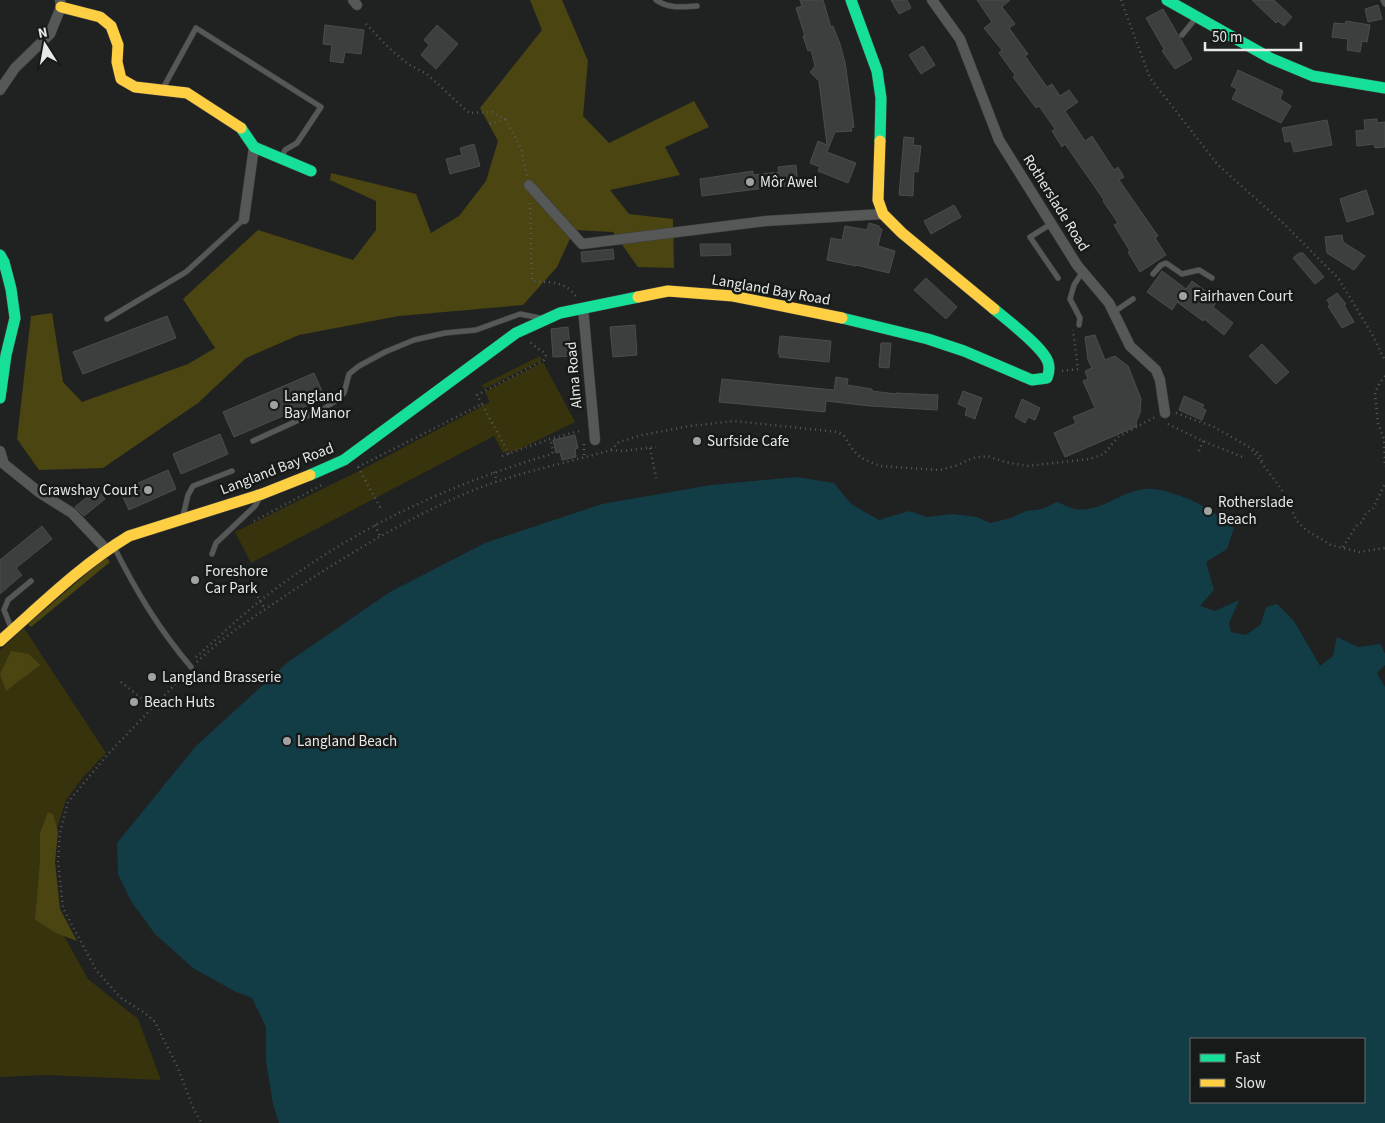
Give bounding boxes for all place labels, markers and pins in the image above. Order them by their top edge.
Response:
place label: Môr Awel [760,172,818,193]
marker: Môr Awel [744,176,756,188]
place label: Fairhaven Court [1193,286,1293,307]
marker: Fairhaven Court [1177,290,1189,302]
place label: Langland Bay Manor [284,386,351,424]
marker: Langland Bay Manor [268,399,280,411]
place label: Surfside Cafe [707,431,789,452]
marker: Surfside Cafe [691,435,703,447]
place label: Crawshay Court [39,480,138,501]
marker: Crawshay Court [142,484,154,496]
place label: Rotherslade Beach [1218,492,1294,530]
marker: Rotherslade Beach [1202,505,1214,517]
place label: Foreshore Car Park [205,561,268,599]
marker: Foreshore Car Park [189,574,201,586]
place label: Langland Brasserie [162,667,281,688]
marker: Langland Brasserie [146,671,158,683]
place label: Beach Huts [144,692,215,713]
marker: Beach Huts [128,696,140,708]
place label: Langland Beach [297,731,397,752]
marker: Langland Beach [281,735,293,747]

